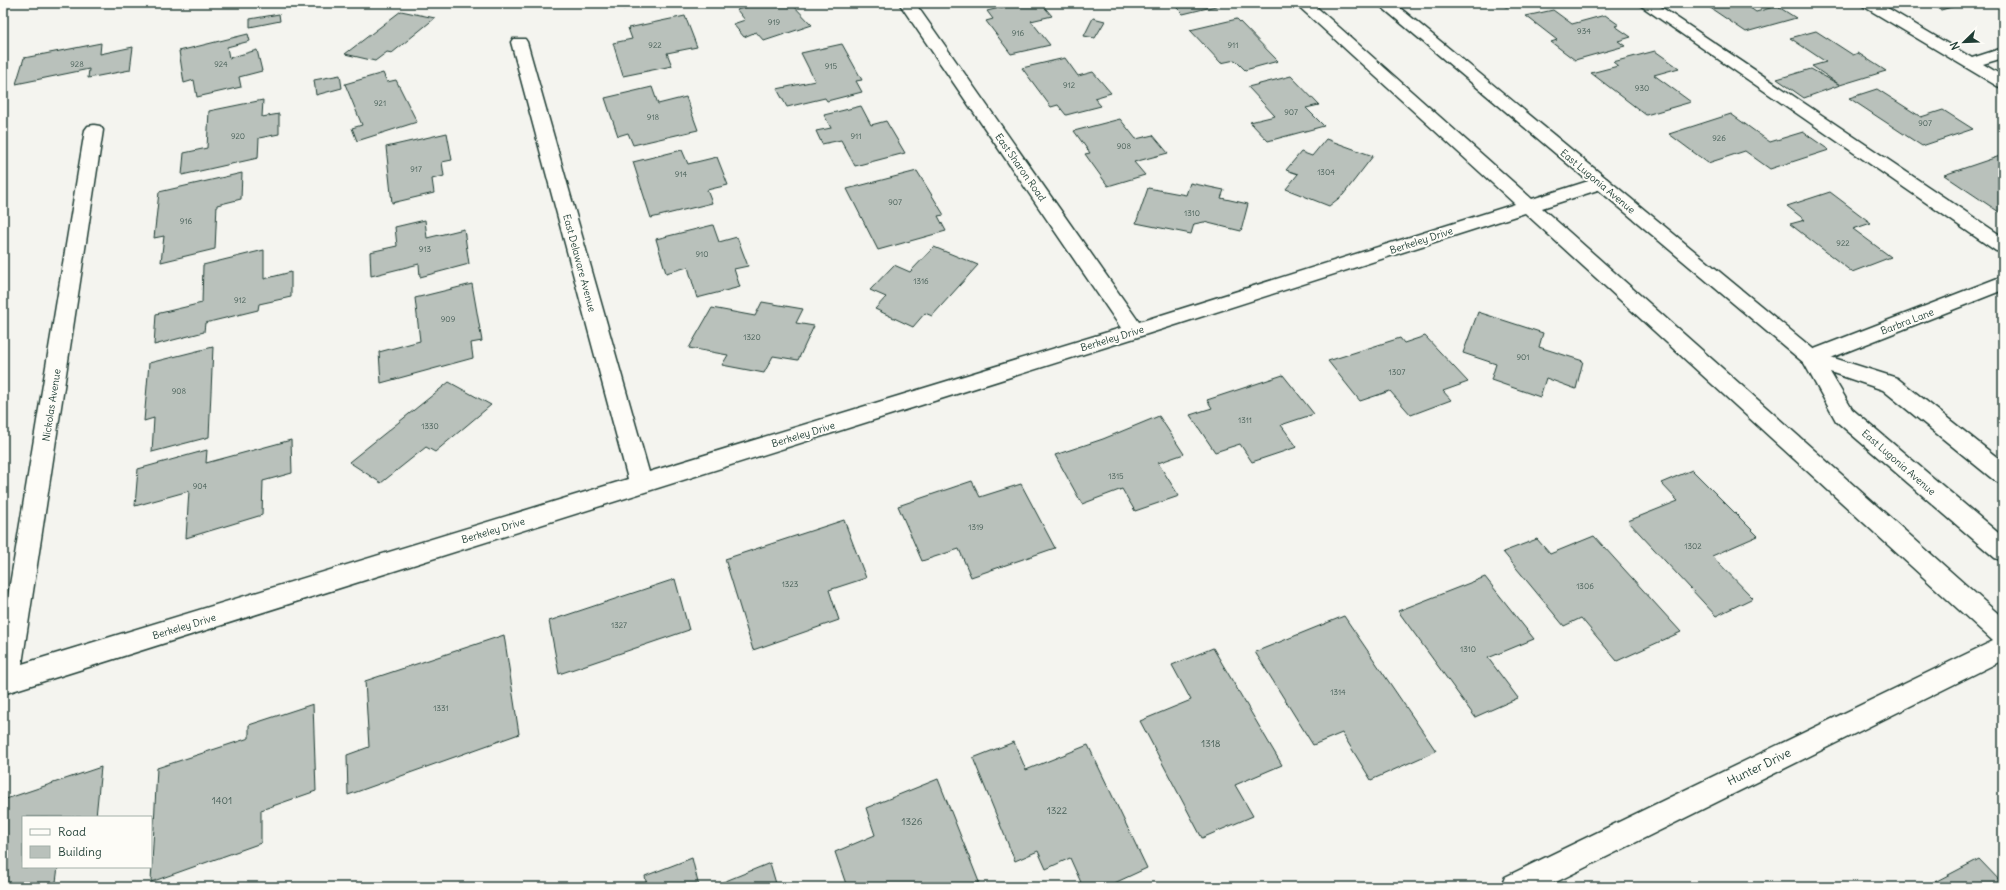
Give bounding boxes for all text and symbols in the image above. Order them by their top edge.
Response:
house number: 919 [768,17,781,27]
north arrow [1944,22,1984,62]
house number: 934 [1577,26,1591,36]
house number: 916 [1012,28,1025,38]
house number: 922 [648,40,662,50]
house number: 911 [1228,40,1238,50]
text: N [1947,40,1963,52]
house number: 928 [70,59,84,69]
house number: 924 [214,59,228,69]
house number: 915 [825,61,838,71]
house number: 912 [1063,80,1076,90]
house number: 930 [1635,83,1649,93]
house number: 921 [374,98,386,108]
house number: 907 [1284,107,1298,117]
house number: 918 [647,112,660,122]
house number: 907 [1918,118,1932,128]
house number: 920 [231,131,245,141]
house number: 911 [851,131,861,141]
street label: East Sharon Road [992,131,1049,204]
house number: 926 [1712,133,1726,143]
house number: 908 [1117,141,1132,151]
street label: East Lugonia Avenue [1558,146,1638,216]
house number: 917 [410,164,422,174]
house number: 1304 [1317,167,1335,177]
house number: 914 [675,169,688,179]
house number: 907 [888,197,902,207]
house number: 1310 [1184,208,1200,218]
street label: East Delaware Avenue [560,213,599,314]
house number: 916 [180,216,193,226]
street label: Berkeley Drive [1388,224,1454,257]
house number: 922 [1836,238,1850,248]
house number: 913 [419,244,432,254]
house number: 910 [695,249,709,259]
house number: 1316 [913,276,929,286]
house number: 912 [234,295,247,305]
street label: Barbra Lane [1879,305,1936,338]
house number: 909 [441,314,456,324]
street label: Berkeley Drive [1079,323,1146,354]
house number: 1320 [743,332,761,342]
house number: 901 [1516,352,1530,362]
house number: 1307 [1389,367,1405,377]
street label: Nickolas Avenue [39,368,64,442]
house number: 908 [172,386,187,396]
house number: 1311 [1238,415,1252,425]
street label: Berkeley Drive [770,419,837,450]
house number: 1330 [421,421,439,431]
street label: East Lugonia Avenue [1859,427,1938,498]
house number: 1315 [1108,471,1124,481]
house number: 904 [193,481,208,491]
street label: Berkeley Drive [460,515,527,546]
house number: 1319 [968,522,984,532]
house number: 1302 [1684,541,1702,551]
house number: 1323 [782,579,799,589]
house number: 1306 [1576,581,1594,591]
street label: Berkeley Drive [151,611,218,642]
house number: 1327 [611,620,627,630]
house number: 1310 [1460,644,1476,654]
house number: 1314 [1330,687,1346,697]
house number: 1331 [433,703,449,713]
house number: 1318 [1201,737,1221,750]
street label: Hunter Drive [1724,745,1793,788]
house number: 1401 [212,794,232,807]
house number: 1322 [1047,804,1068,817]
house number: 1326 [902,815,923,828]
legend [22,816,152,868]
text: Road [58,824,86,839]
text: Building [58,844,102,859]

